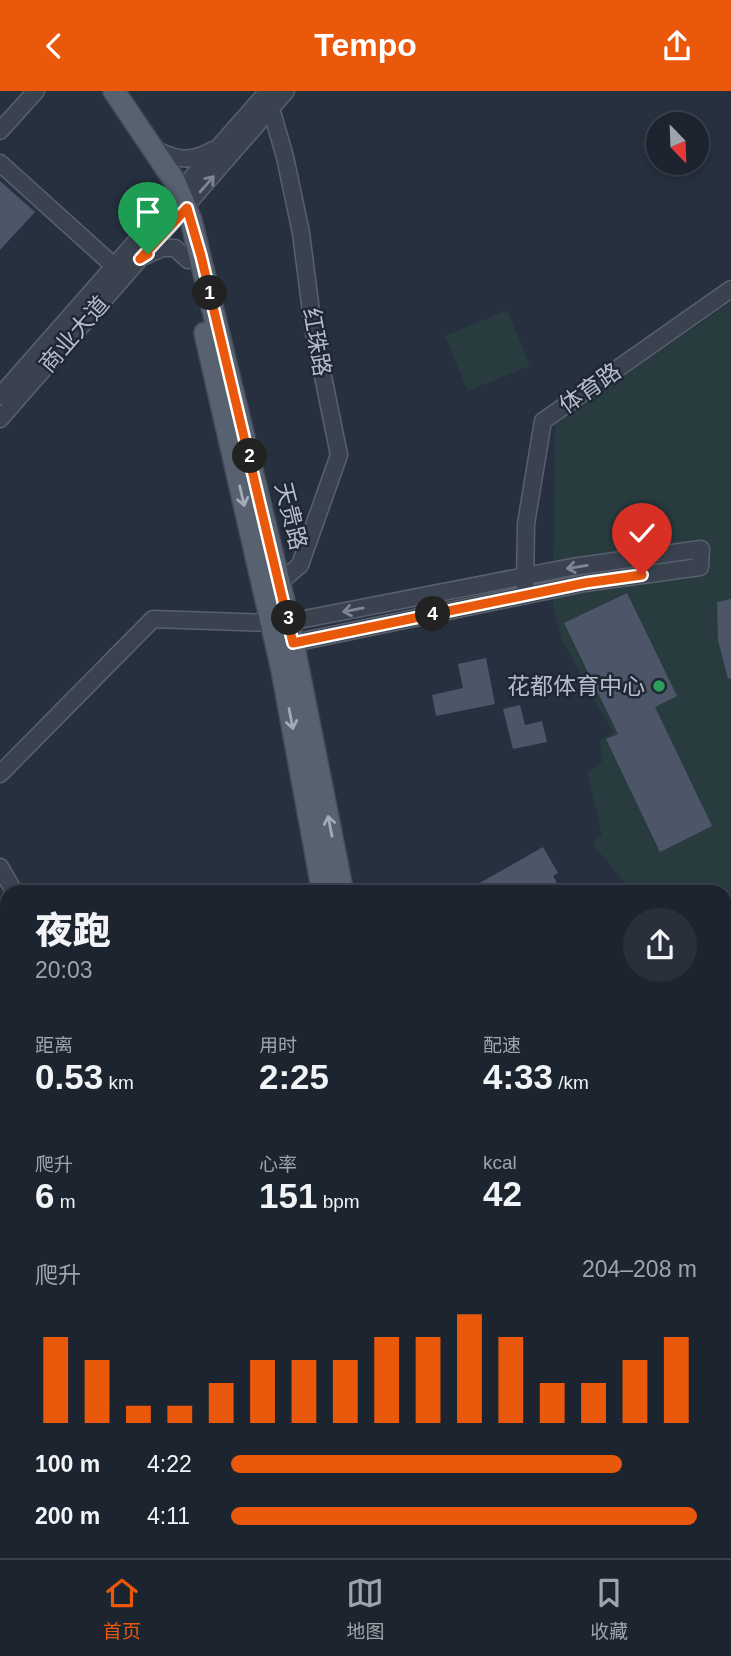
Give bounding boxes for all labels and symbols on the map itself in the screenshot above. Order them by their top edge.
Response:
north arrow [646,112,709,175]
one-way arrow [199,175,215,193]
pin [118,182,178,254]
pin: 1 [192,275,228,311]
street label: 商业大道 [34,291,114,377]
street label: 红珠路 [298,306,336,378]
street label: 体育路 [554,358,626,418]
pin: 2 [232,439,268,473]
street label: 天贵路 [270,479,312,553]
one-way arrow [236,484,249,507]
pin [612,503,672,575]
one-way arrow [566,561,589,574]
pin: 4 [416,596,450,631]
pin: 3 [272,601,306,635]
one-way arrow [342,604,365,617]
place label: 花都体育中心 [507,673,645,699]
marker: 花都体育中心 [651,678,667,694]
one-way arrow [284,707,298,730]
one-way arrow [322,815,336,838]

